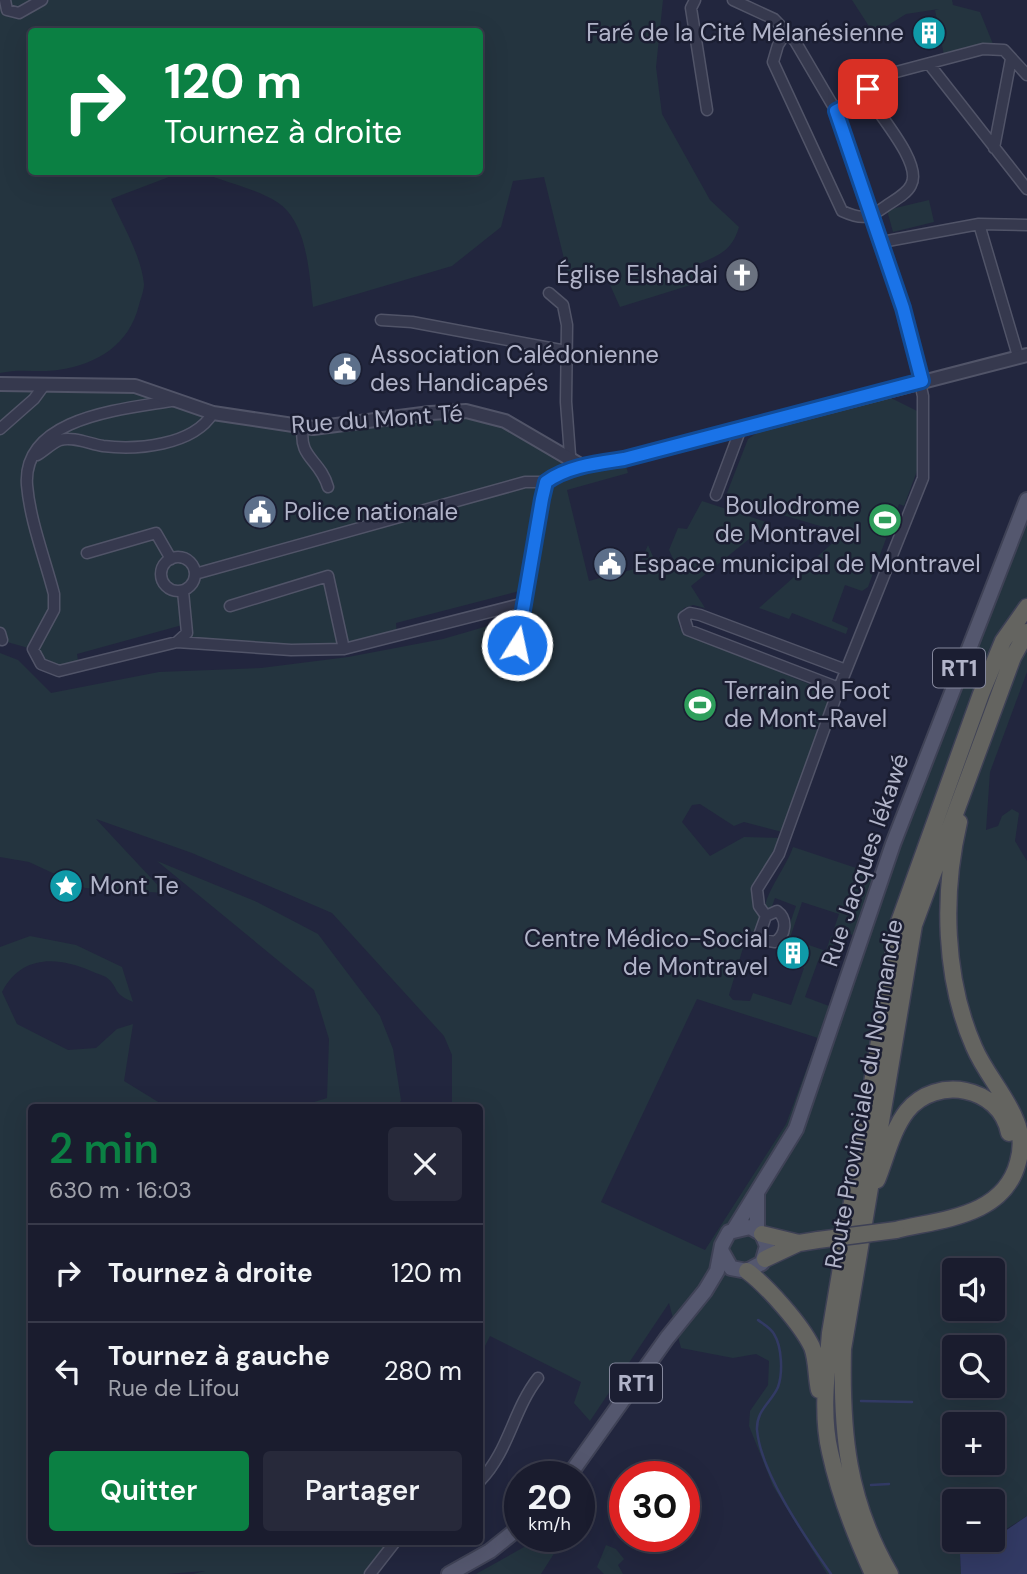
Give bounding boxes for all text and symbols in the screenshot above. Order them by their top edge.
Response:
building icon: Faré de la Cité Mélanésienne [910,14,948,52]
place label: Faré de la Cité Mélanésienne [586,17,904,48]
text: 120 m [164,49,302,113]
icon: right [49,56,140,147]
pin [838,59,898,119]
icon: arrive [849,70,887,108]
text: Tournez à droite [164,111,402,153]
church icon: Église Elshadai [723,256,761,294]
place label: Église Elshadai [556,259,718,290]
place label: Association Calédonienne des Handicapés [370,339,659,398]
public building icon: Association Calédonienne des Handicapés [326,350,364,388]
street label: Rue du Mont Té [290,397,464,440]
place label: Boulodrome de Montravel [715,490,860,549]
public building icon: Police nationale [241,493,279,531]
place label: Police nationale [284,496,458,527]
sports icon: Boulodrome de Montravel [866,501,904,539]
public building icon: Espace municipal de Montravel [591,545,629,583]
place label: Espace municipal de Montravel [634,548,981,579]
position arrow [480,608,554,682]
road number: RT1 [933,648,985,688]
place label: Terrain de Foot de Mont-Ravel [724,675,890,734]
sports icon: Terrain de Foot de Mont-Ravel [681,686,719,724]
street label: Rue Jacques Iékawé [814,749,916,970]
place icon: Mont Te [47,867,85,905]
place label: Mont Te [90,870,179,901]
street label: Route Provinciale du Normandie [817,917,910,1271]
place label: Centre Médico-Social de Montravel [524,923,768,982]
building icon: Centre Médico-Social de Montravel [774,934,812,972]
text: 2 min [49,1121,159,1176]
button: close [388,1127,462,1201]
text: 630 m · 16:03 [49,1175,192,1205]
icon: right [49,1254,87,1292]
text: Tournez à droite [108,1256,313,1290]
text: 120 m [391,1256,462,1290]
map controls [942,1258,1005,1552]
button: sound [942,1258,1005,1321]
button: search [942,1335,1005,1398]
text: Tournez à gauche [108,1339,330,1373]
icon: left [49,1352,87,1390]
text: 280 m [384,1354,462,1388]
road number: RT1 [610,1364,662,1402]
text: Rue de Lifou [108,1373,239,1403]
button: + [942,1412,1005,1475]
button: Quitter [49,1451,249,1531]
button: Partager [263,1451,462,1531]
speed limit sign: 30 [609,1461,700,1552]
text: 20 [527,1474,572,1520]
button: − [942,1489,1005,1552]
text: km/h [528,1512,571,1536]

